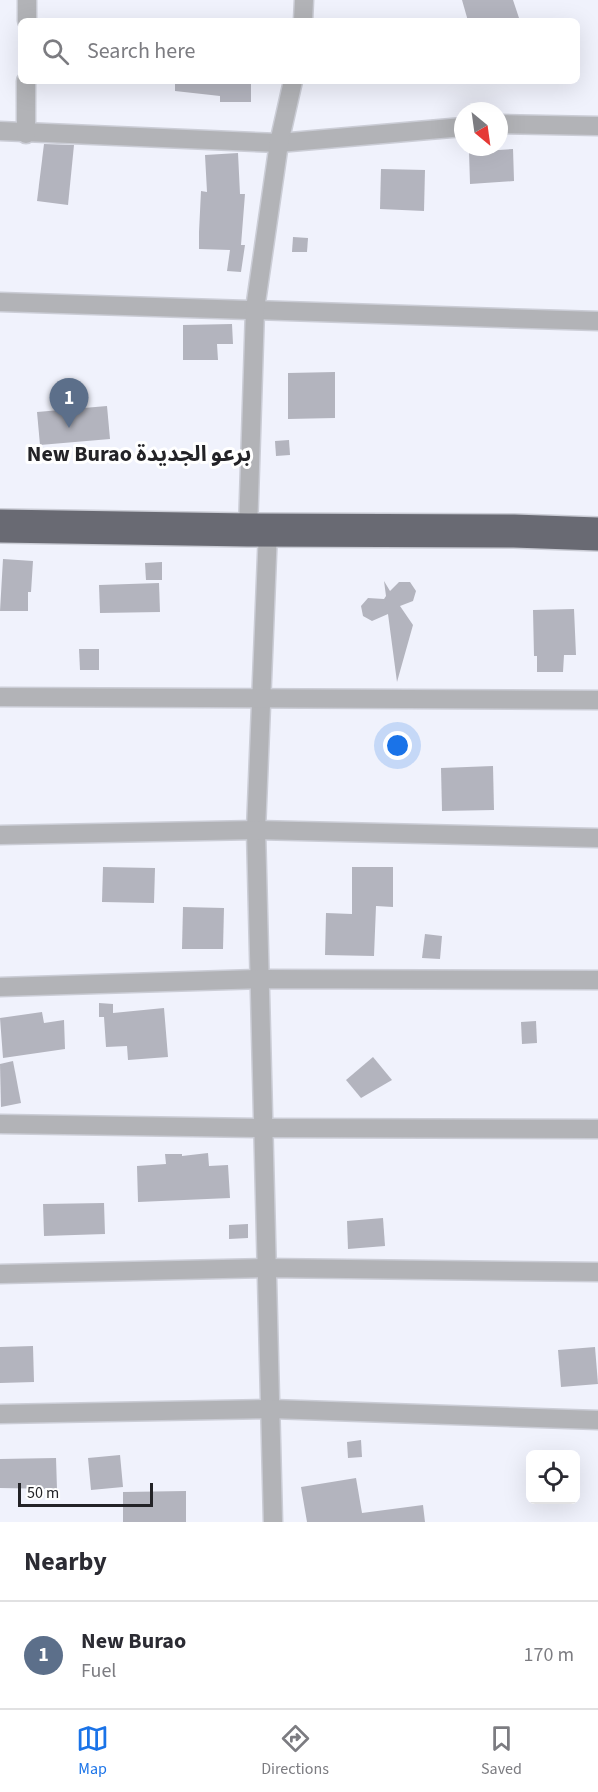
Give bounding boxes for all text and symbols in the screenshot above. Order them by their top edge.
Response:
search box [18,18,580,84]
icon: search [39,35,72,68]
text: Search here [87,35,195,67]
north arrow [454,102,508,156]
pin: 1 [50,378,88,428]
district label: New Burao برعو الجديدة [27,438,251,470]
your location [383,731,412,760]
map controls [526,1450,580,1504]
button: locate [526,1450,580,1504]
scale bar [18,1480,153,1508]
text: 50 m [27,1482,59,1504]
text: Nearby [24,1543,107,1580]
text: New Burao [81,1625,186,1657]
text: 1 [38,1641,49,1669]
text: 170 m [524,1641,574,1669]
text: Fuel [81,1657,116,1685]
tab: Map [76,1722,109,1780]
tab: Directions [261,1722,329,1780]
tab: Saved [481,1722,522,1780]

